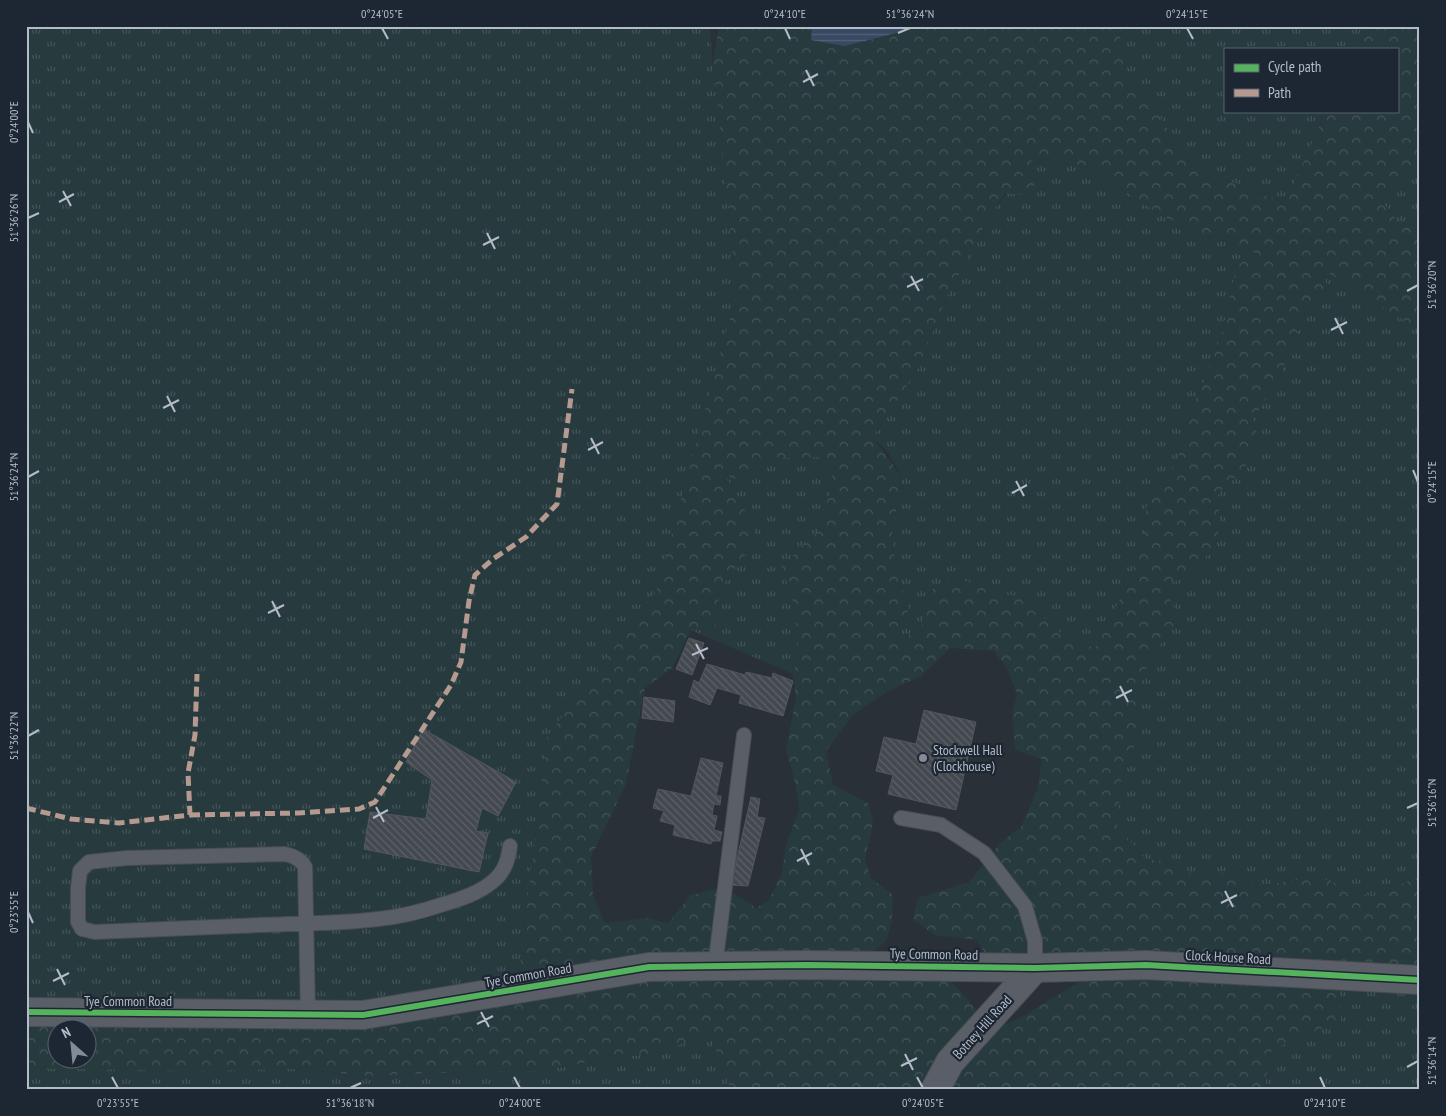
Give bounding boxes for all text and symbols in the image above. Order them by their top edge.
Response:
text: 0°24'05"E [361,6,403,21]
text: 0°24'10"E [764,6,806,21]
text: 51°36'24"N [886,6,934,21]
text: 0°24'15"E [1166,6,1208,21]
legend [1224,48,1398,112]
text: Cycle path [1268,57,1321,76]
text: Path [1268,83,1291,102]
text: 0°24'00"E [6,101,21,143]
text: 51°36'26"N [6,194,21,242]
text: 51°36'20"N [1424,261,1439,309]
text: 51°36'24"N [6,453,21,501]
text: 0°24'15"E [1424,461,1439,503]
text: 51°36'22"N [6,712,21,760]
place label: Stockwell Hall (Clockhouse) [933,741,1003,775]
marker: Stockwell Hall (Clockhouse) [917,752,929,764]
text: 51°36'16"N [1424,779,1439,827]
text: 0°23'55"E [6,891,21,933]
street label: Tye Common Road [890,944,978,964]
street label: Clock House Road [1185,946,1271,968]
street label: Tye Common Road [483,958,573,992]
street label: Botney Hill Road [949,991,1015,1063]
street label: Tye Common Road [84,992,172,1010]
north arrow [48,1018,98,1068]
text: N [59,1023,74,1042]
text: 51°36'14"N [1424,1037,1439,1085]
text: 0°23'55"E [97,1095,139,1110]
text: 51°36'18"N [326,1095,374,1110]
text: 0°24'00"E [499,1095,541,1110]
text: 0°24'05"E [902,1095,944,1110]
text: 0°24'10"E [1304,1095,1346,1110]

